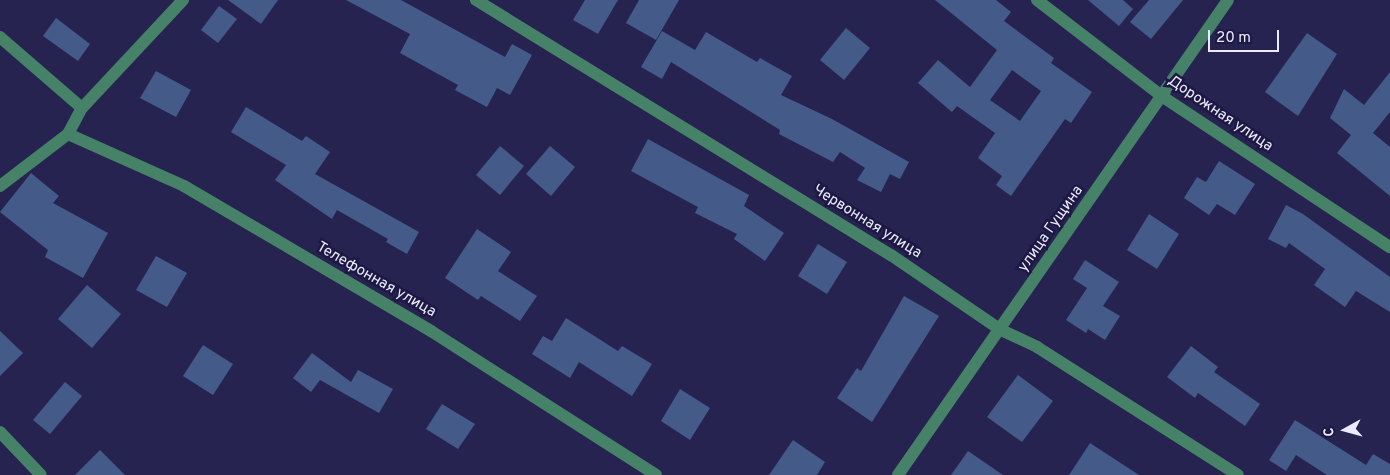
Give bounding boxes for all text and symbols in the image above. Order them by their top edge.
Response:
scale bar [1210,20,1281,52]
text: 20 m [1216,29,1251,48]
street label: Дорожная улица [1164,72,1276,156]
street label: Червонная улица [809,181,925,263]
street label: улица Гущина [1015,182,1087,276]
street label: Телефонная улица [313,238,439,322]
north arrow [1320,405,1370,455]
text: С [1321,426,1339,437]

